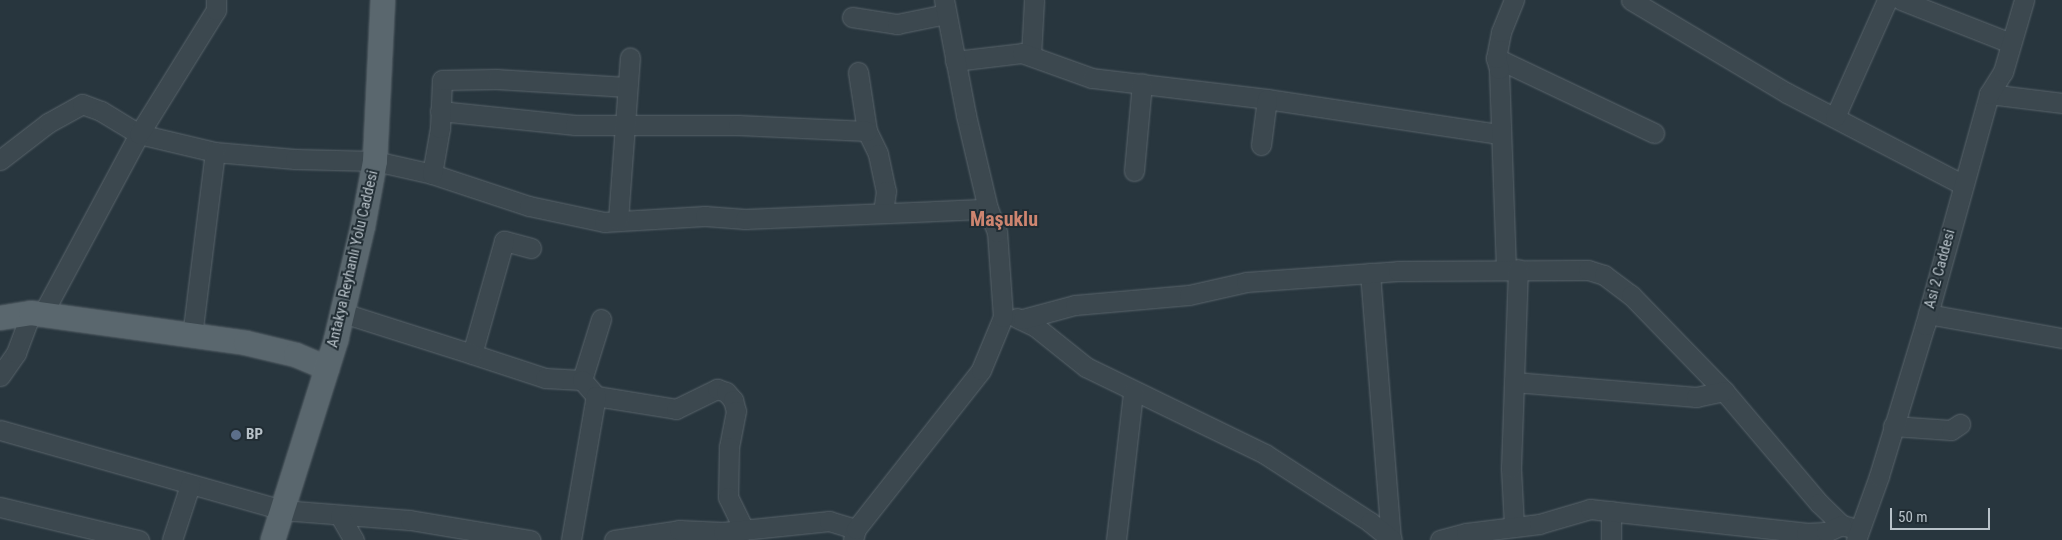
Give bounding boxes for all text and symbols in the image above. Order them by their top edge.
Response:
street label: Antakya Reyhanlı Yolu Caddesi [324,169,382,349]
district label: Maşuklu [970,207,1038,231]
street label: Asi 2 Caddesi [1921,227,1959,311]
place label: BP [246,426,263,444]
marker: BP [230,429,242,441]
scale bar [1892,498,1992,530]
text: 50 m [1898,508,1928,526]

